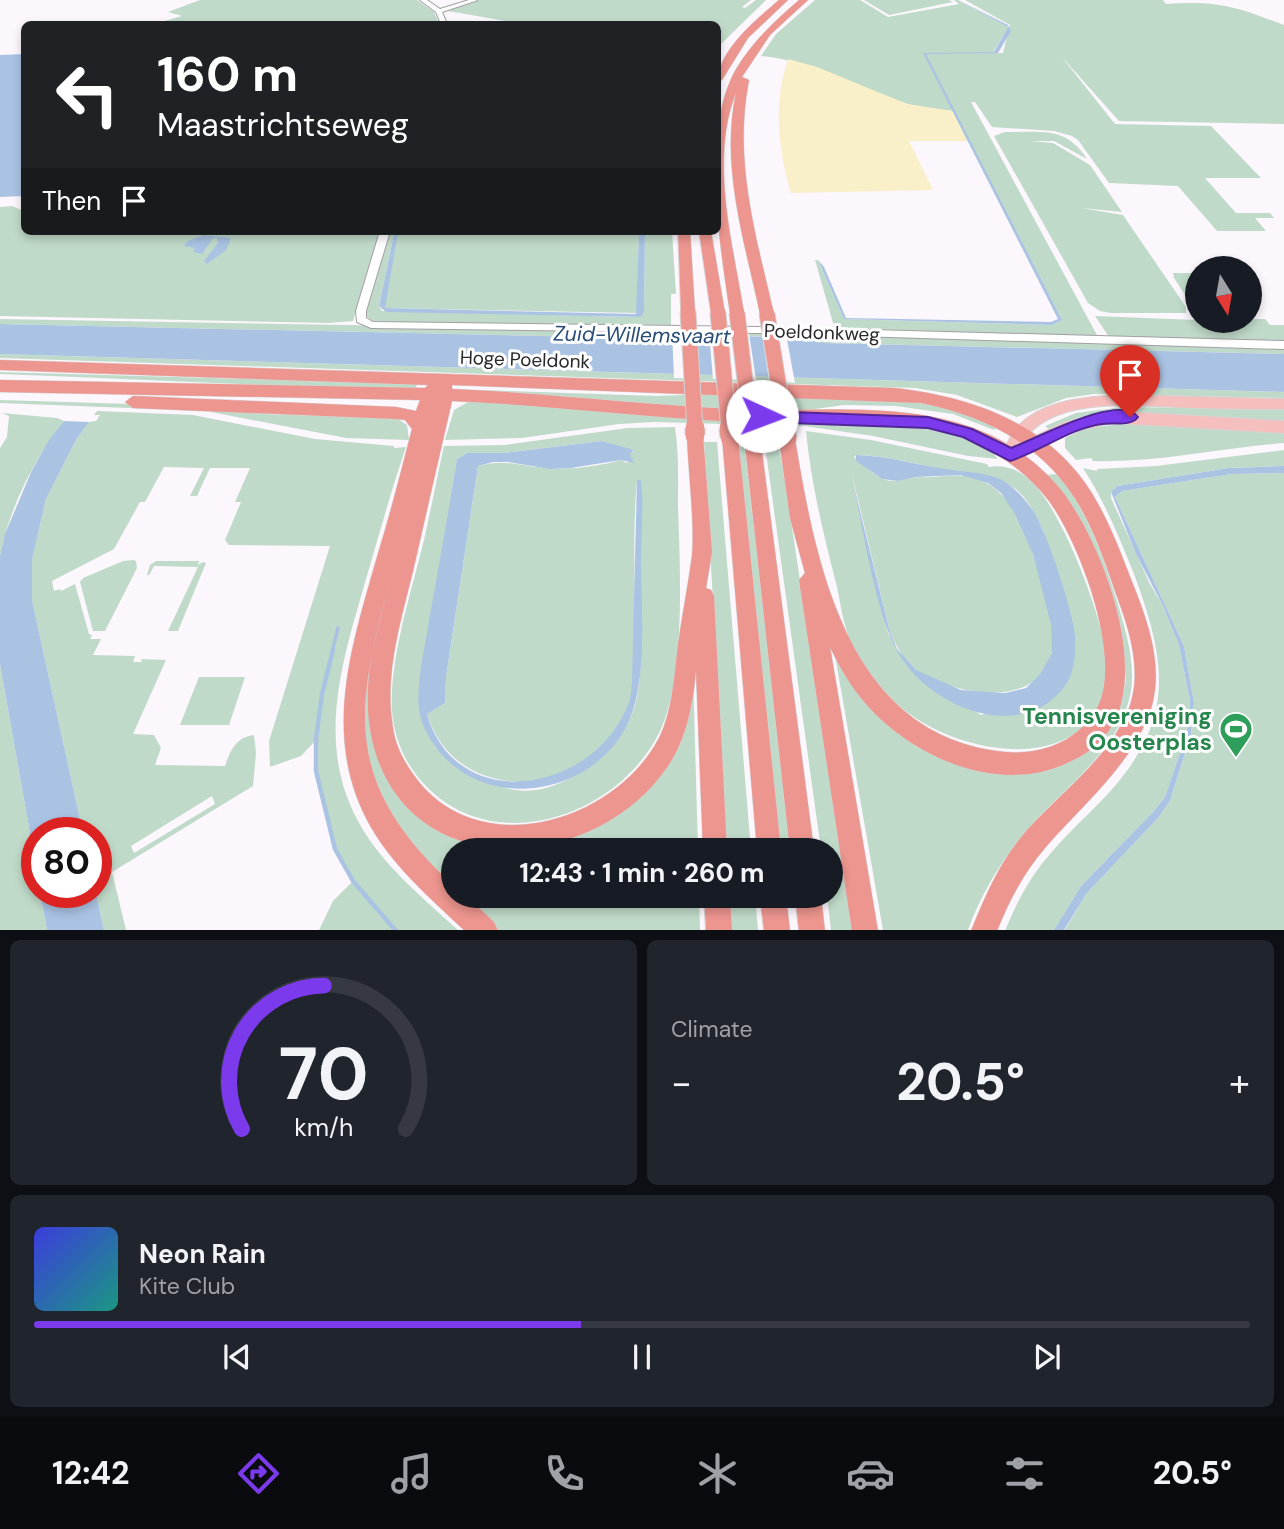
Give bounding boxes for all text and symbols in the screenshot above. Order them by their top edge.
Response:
text: 160 m [157,42,298,106]
icon: left [42,49,133,140]
text: Maastrichtseweg [157,104,409,146]
icon: arrive [115,182,153,220]
text: Then [42,184,101,218]
north arrow [1185,256,1262,332]
map controls [1185,256,1262,333]
street label: Poeldonkweg [764,318,881,347]
water label: Zuid-Willemsvaart [553,319,732,351]
street label: Hoge Poeldonk [459,345,591,374]
pin [1100,345,1160,417]
icon: arrive [1111,356,1149,394]
position arrow [725,379,799,453]
place label: Tennisvereniging Oosterplas [1022,701,1212,757]
sports icon: Tennisvereniging Oosterplas [1217,710,1255,759]
speed limit sign: 80 [21,817,112,908]
text: 12:43 · 1 min · 260 m [520,856,764,890]
text: Climate [671,1014,753,1044]
text: 70 [279,1027,368,1122]
text: 20.5° [896,1048,1025,1116]
text: − [671,1058,692,1108]
text: + [1229,1058,1250,1108]
text: km/h [294,1110,353,1143]
text: Neon Rain [139,1237,266,1271]
text: Kite Club [139,1271,235,1301]
icon: previous [218,1338,256,1376]
icon: pause [623,1338,661,1376]
icon: next [1028,1338,1066,1376]
icon: directions [234,1449,283,1498]
icon: music [387,1449,436,1498]
icon: phone [540,1449,589,1498]
icon: climate [693,1449,742,1498]
icon: car [846,1449,895,1498]
icon: filters [1000,1449,1049,1498]
text: 12:42 [52,1452,130,1494]
text: 20.5° [1153,1452,1232,1494]

